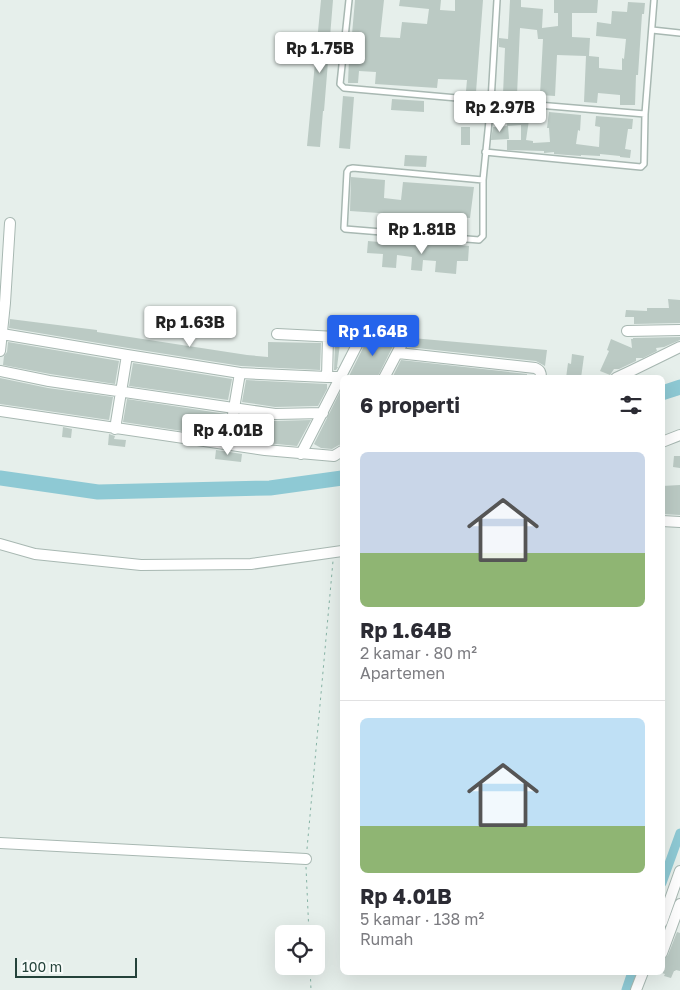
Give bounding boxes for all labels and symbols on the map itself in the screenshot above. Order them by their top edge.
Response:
pin: Rp 1.75B [268,32,372,74]
pin: Rp 2.97B [448,90,552,133]
pin: Rp 1.81B [370,212,474,255]
pin: Rp 1.63B [138,306,242,348]
pin: Rp 1.64B [321,314,425,357]
pin: Rp 4.01B [176,414,280,456]
scale bar [15,955,138,978]

